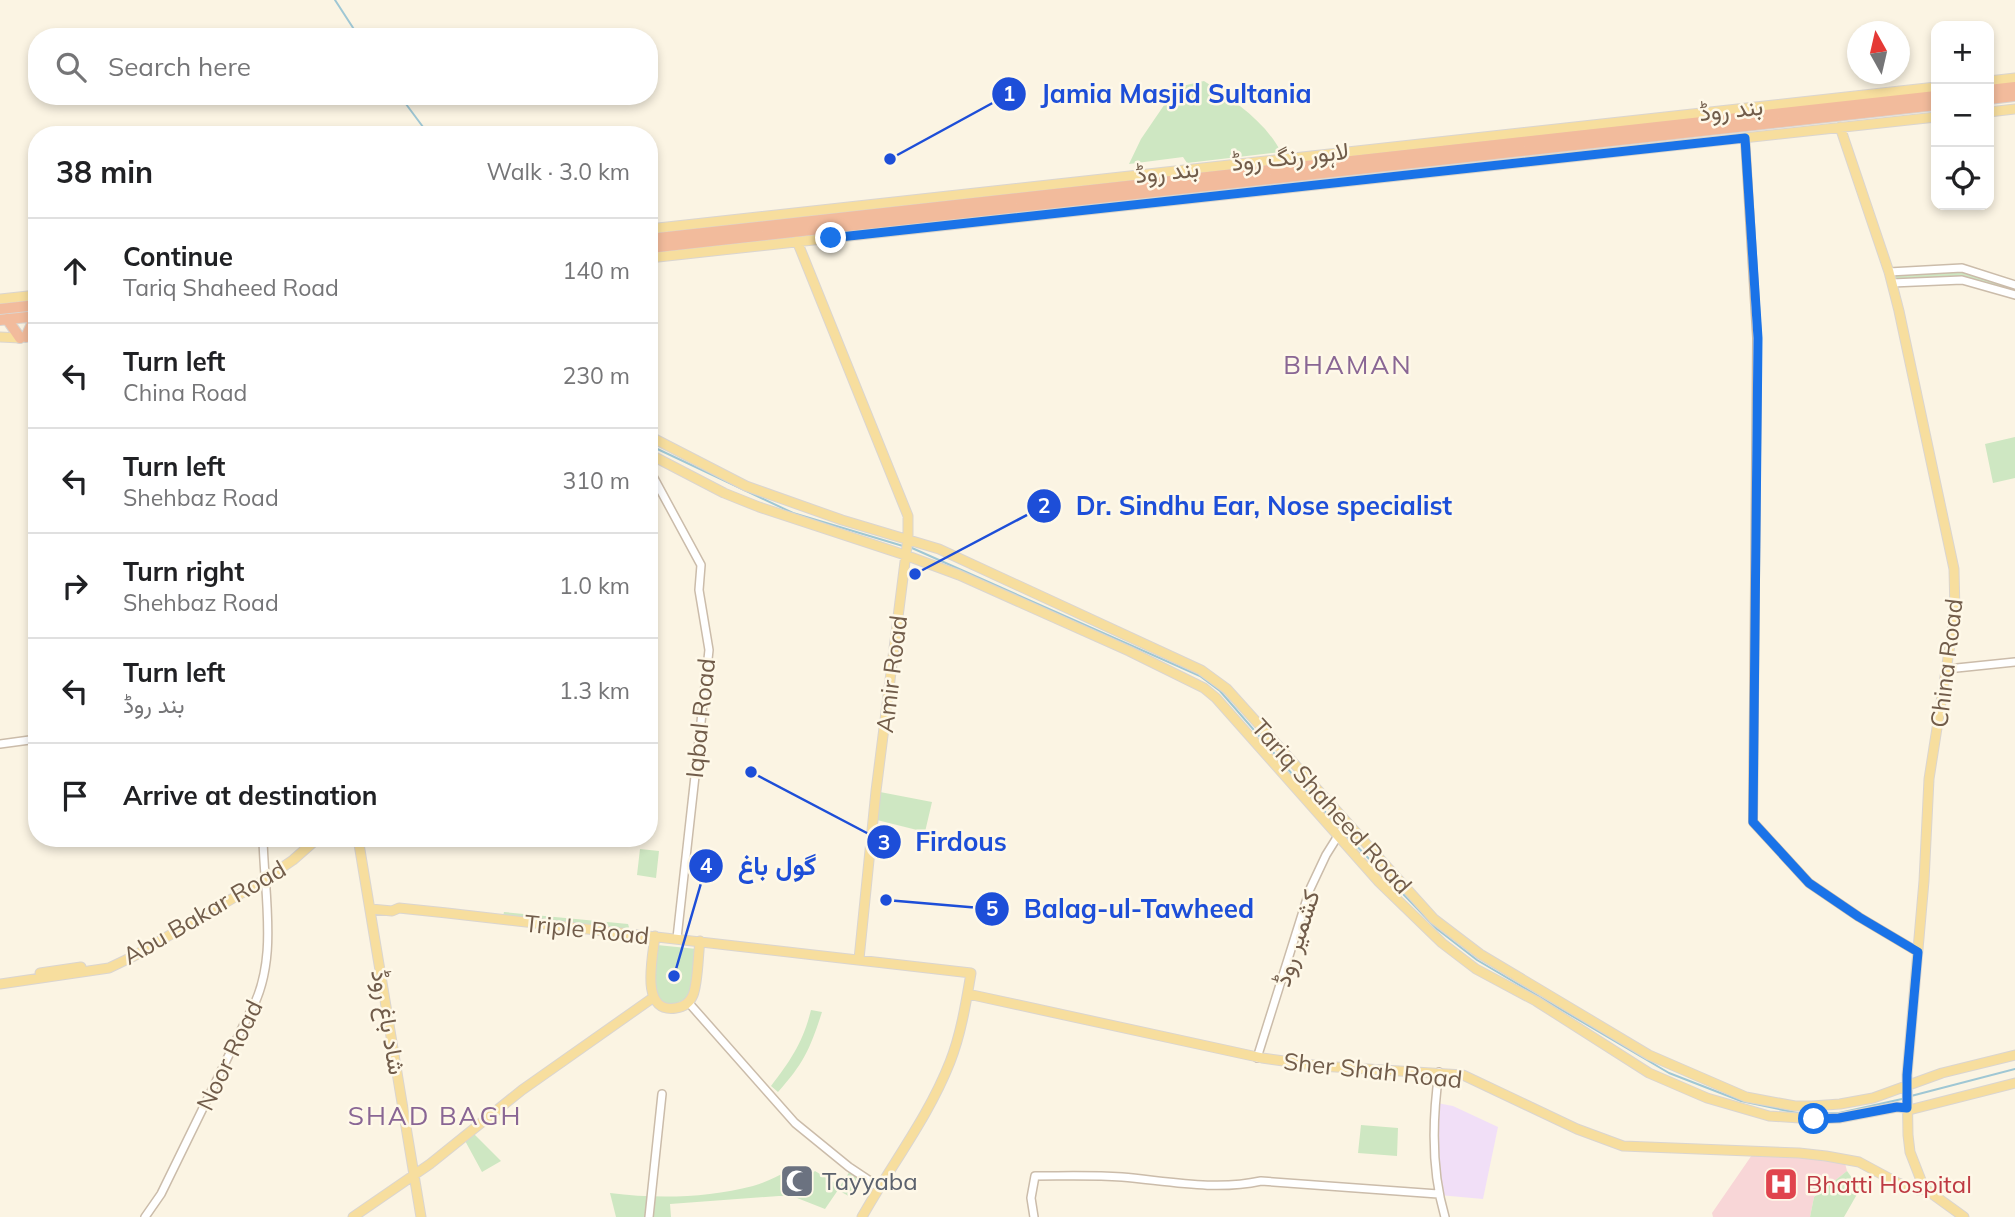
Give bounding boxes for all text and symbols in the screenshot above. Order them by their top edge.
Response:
north arrow [1847,21,1910,84]
map controls [1931,21,1994,210]
button: + [1931,21,1994,84]
search box [28,28,658,105]
icon: search [52,48,90,86]
text: Search here [108,50,251,83]
callout: Jamia Masjid Sultania [991,70,1325,117]
text: Jamia Masjid Sultania [1040,77,1312,110]
text: 1 [1003,80,1015,106]
button: − [1931,84,1994,147]
street label: بند روڈ [1698,91,1765,128]
street label: لاہور رنگ روڈ [1230,135,1350,179]
button: locate [1931,147,1994,210]
text: 38 min [56,153,153,191]
street label: بند روڈ [1134,153,1201,190]
text: Walk · 3.0 km [486,157,630,186]
route end [815,222,846,253]
text: Continue [123,240,233,273]
icon: ahead [56,252,94,290]
text: 140 m [562,256,630,285]
text: Tariq Shaheed Road [123,273,339,302]
text: Turn left [123,345,225,378]
district label: BHAMAN [1283,348,1413,381]
icon: left [56,357,94,395]
text: 230 m [562,361,630,390]
text: China Road [123,378,247,407]
text: Turn left [123,450,225,483]
icon: left [56,462,94,500]
text: 310 m [562,466,630,495]
text: Shehbaz Road [123,483,279,512]
callout: Dr. Sindhu Ear, Nose specialist [1026,483,1466,530]
text: Dr. Sindhu Ear, Nose specialist [1076,489,1452,522]
text: 2 [1038,492,1050,518]
text: Turn right [123,555,244,588]
icon: right [56,567,94,605]
text: 1.0 km [559,571,630,600]
text: Shehbaz Road [123,588,279,617]
street label: China Road [1923,597,1969,729]
street label: Amir Road [869,613,913,735]
text: Turn left [123,656,225,689]
street label: Iqbal Road [679,657,721,779]
icon: left [56,672,94,710]
text: 1.3 km [559,676,630,705]
text: بند روڈ [123,690,185,719]
street label: Tariq Shaheed Road [1245,712,1419,900]
icon: arrive [56,777,94,815]
text: Arrive at destination [123,779,378,812]
callout: Firdous [867,819,1021,866]
text: Firdous [915,825,1007,858]
text: 3 [878,829,890,855]
callout: گول باغ [689,842,830,889]
text: گول باغ [738,849,816,884]
text: 4 [700,852,713,878]
street label: Abu Bakar Road [117,853,291,971]
callout: Balag-ul-Tawheed [975,885,1268,932]
street label: کشمیر روڈ [1266,886,1327,990]
text: Balag-ul-Tawheed [1024,892,1254,925]
text: 5 [986,895,998,921]
street label: Triple Road [523,908,651,950]
street label: شاد باغ روڈ [363,967,413,1077]
street label: Noor Road [189,995,269,1115]
street label: Sher Shah Road [1282,1046,1464,1094]
district label: SHAD BAGH [348,1099,522,1132]
route start [1798,1103,1829,1134]
mosque icon: Tayyaba [778,1162,816,1200]
hospital icon: Bhatti Hospital [1762,1165,1800,1203]
place label: Tayyaba [822,1166,918,1196]
place label: Bhatti Hospital [1806,1169,1972,1199]

